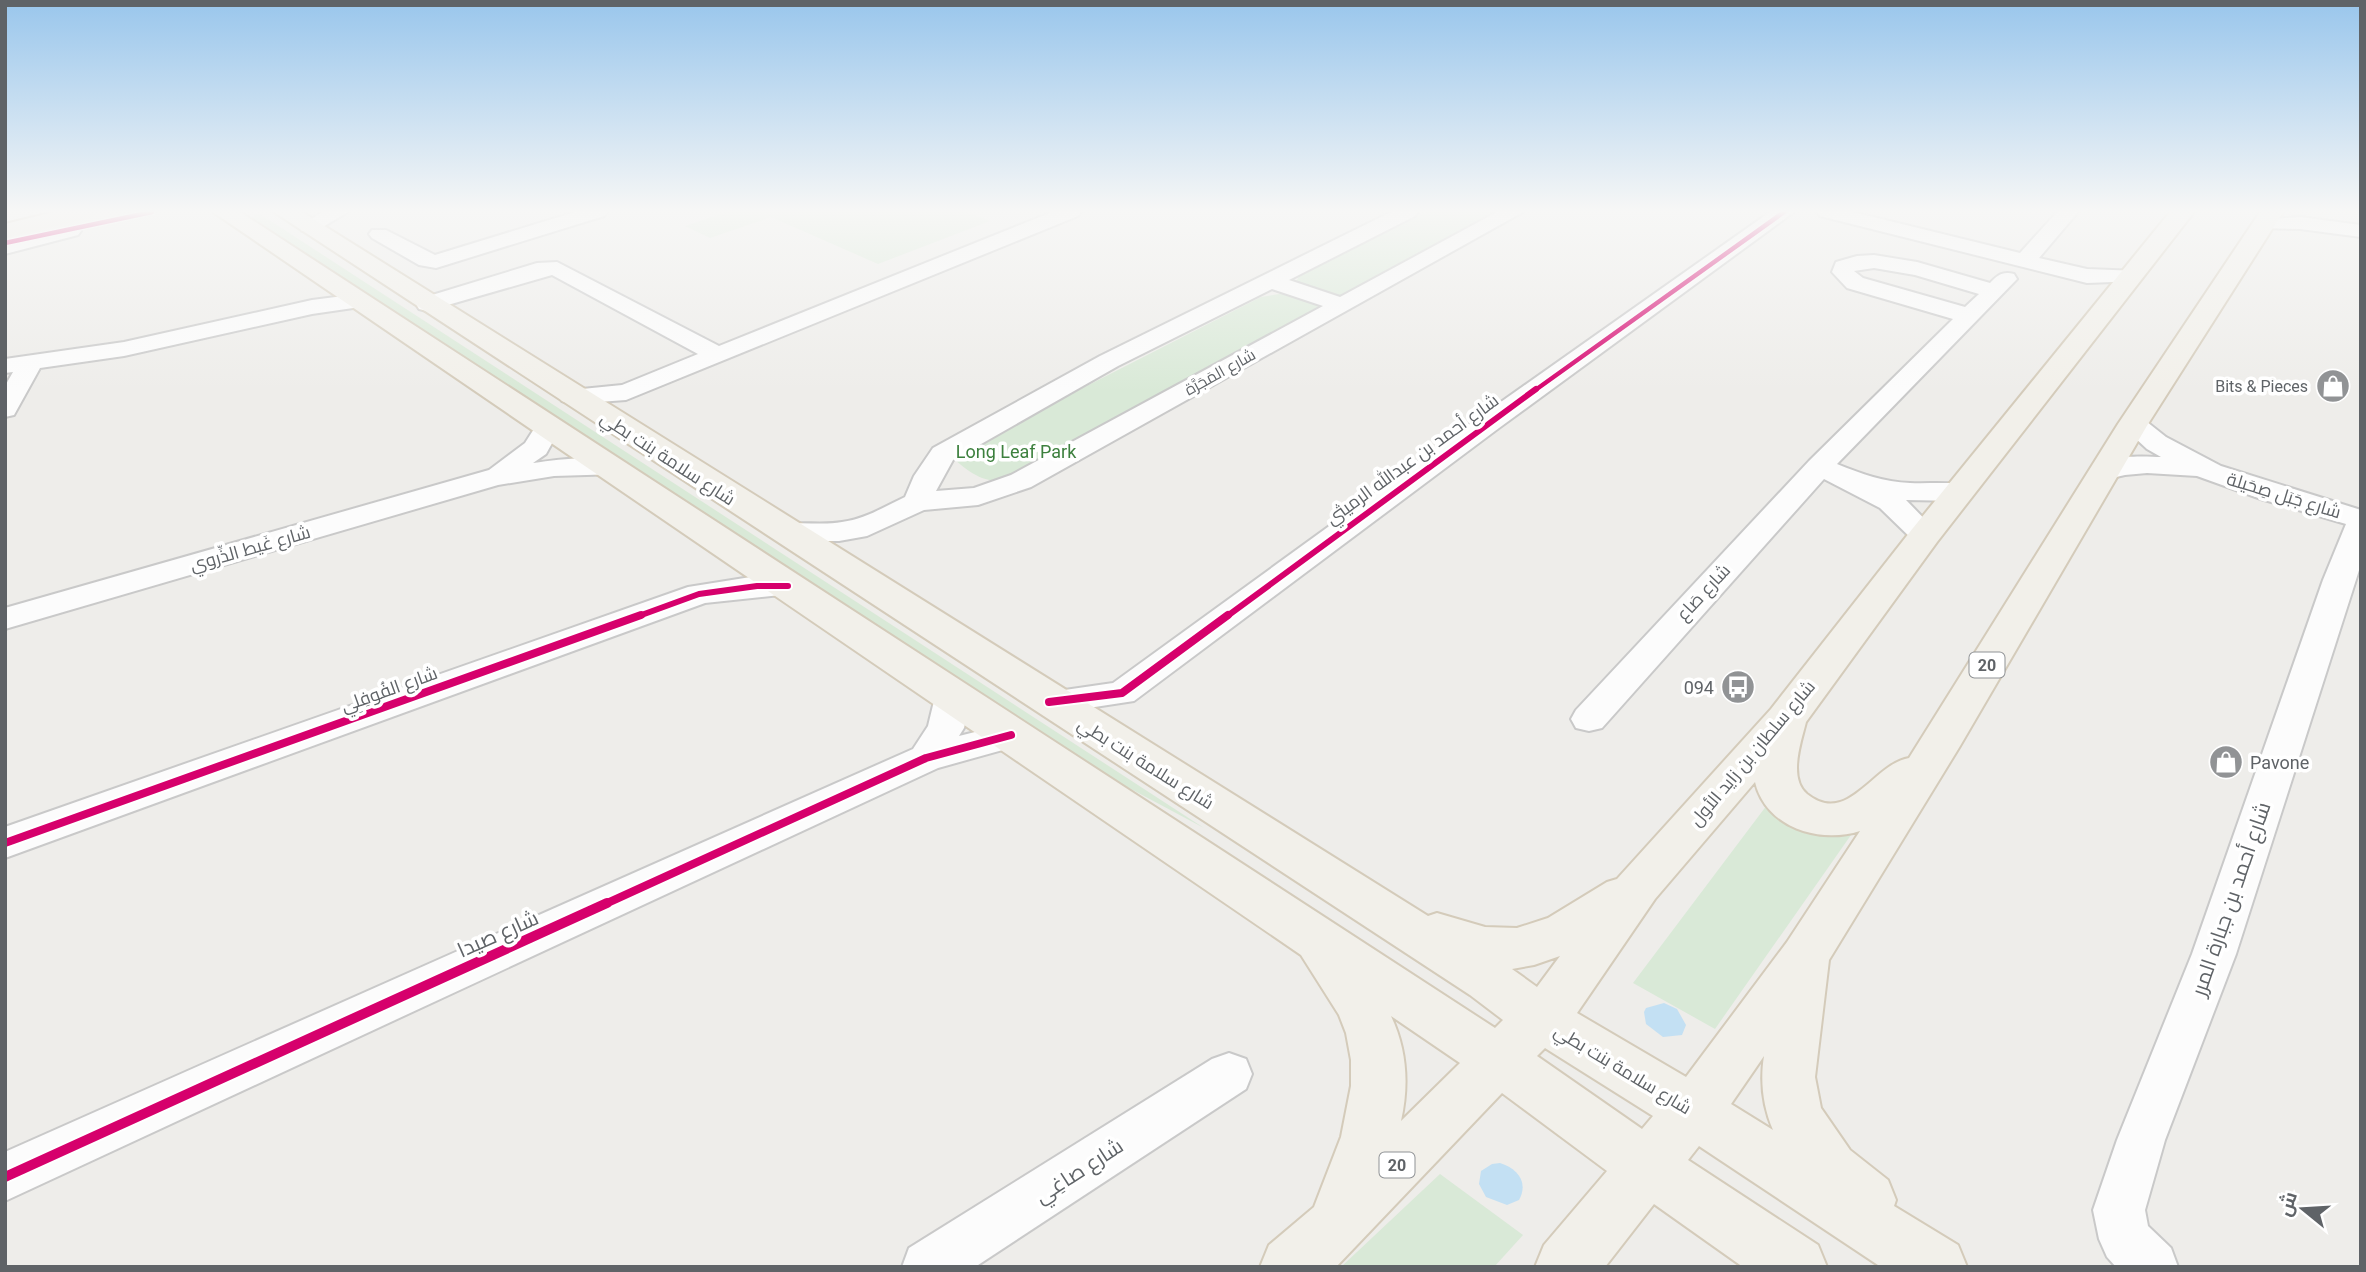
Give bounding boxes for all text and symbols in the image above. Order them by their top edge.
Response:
street label: شارع المَجَرَّة [1181,345,1260,401]
shop icon: Bits & Pieces [2314,367,2352,405]
place label: Bits & Pieces [2215,377,2308,396]
street label: شارع أحمد بن عبدالله الرميثي [1321,389,1505,532]
street label: شارع سلامة بنت بطي [595,407,739,513]
park label: Long Leaf Park [956,441,1077,462]
street label: شارع جَبَل صِحَيلة [2224,468,2344,524]
street label: شارع غَيط الذِّروي [187,519,314,579]
street label: شارع صَاع [1672,559,1736,626]
road number: 20 [1969,652,2004,678]
street label: شارع الفُوفِلِي [338,662,441,720]
bus stop icon: 094 [1719,668,1757,706]
street label: شارع سلطان بن زايد الأول [1685,676,1821,831]
place label: 094 [1684,677,1714,698]
street label: شارع سلامة بنت بطي [1072,713,1218,817]
shop icon: Pavone [2207,743,2245,781]
place label: Pavone [2250,752,2309,773]
street label: شارع أحمد بن جبارة المرر [2185,798,2277,1001]
street label: شارع صيدا [454,906,543,964]
street label: شارع سلامة بنت بطي [1549,1020,1695,1122]
street label: شارع صاغِي [1030,1134,1130,1212]
road number: 20 [1380,1152,1414,1177]
north arrow [2268,1174,2338,1244]
text: ش [2273,1189,2302,1219]

